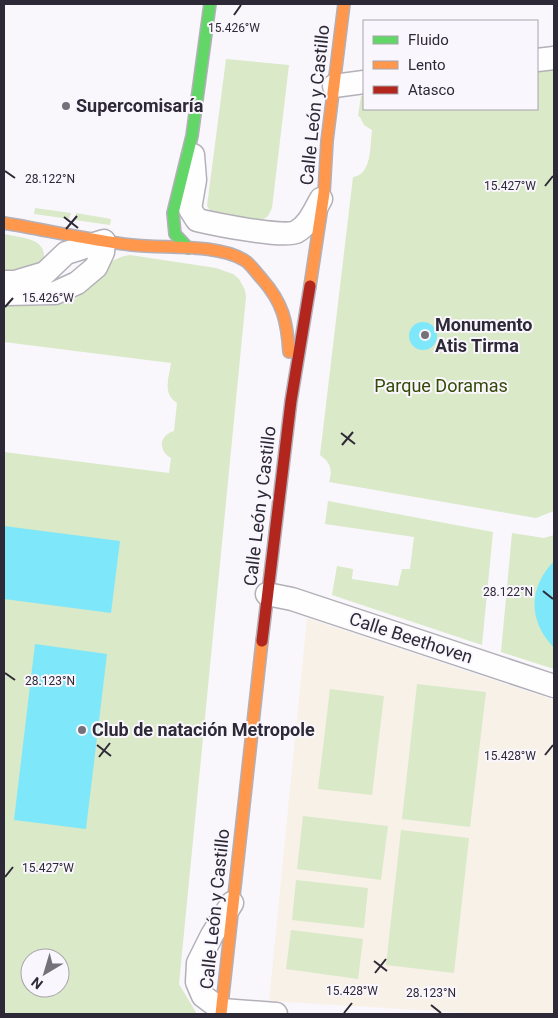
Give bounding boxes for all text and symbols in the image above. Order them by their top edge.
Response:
legend [363,20,538,110]
text: 15.426°W [208,21,260,35]
street label: Calle León y Castillo [296,24,333,186]
text: Fluido [408,31,449,49]
text: Lento [408,56,446,74]
text: Atasco [408,81,455,99]
place label: Supercomisaría [76,95,204,116]
marker: Supercomisaría [60,100,72,112]
text: 28.122°N [25,172,75,186]
text: 15.427°W [484,179,536,193]
text: 15.426°W [22,291,74,305]
place label: Monumento Atis Tirma [435,314,533,356]
marker: Monumento Atis Tirma [419,329,431,341]
park label: Parque Doramas [374,375,508,396]
street label: Calle León y Castillo [239,425,280,587]
text: 28.122°N [483,585,533,599]
street label: Calle Beethoven [347,608,476,667]
text: 28.123°N [25,674,75,688]
place label: Club de natación Metropole [92,719,315,740]
marker: Club de natación Metropole [76,724,88,736]
text: 15.428°W [484,749,536,763]
street label: Calle León y Castillo [196,828,233,990]
text: 15.427°W [22,861,74,875]
north arrow [20,948,70,998]
text: N [28,974,46,993]
text: 15.428°W [326,984,378,998]
text: 28.123°N [406,986,456,1000]

